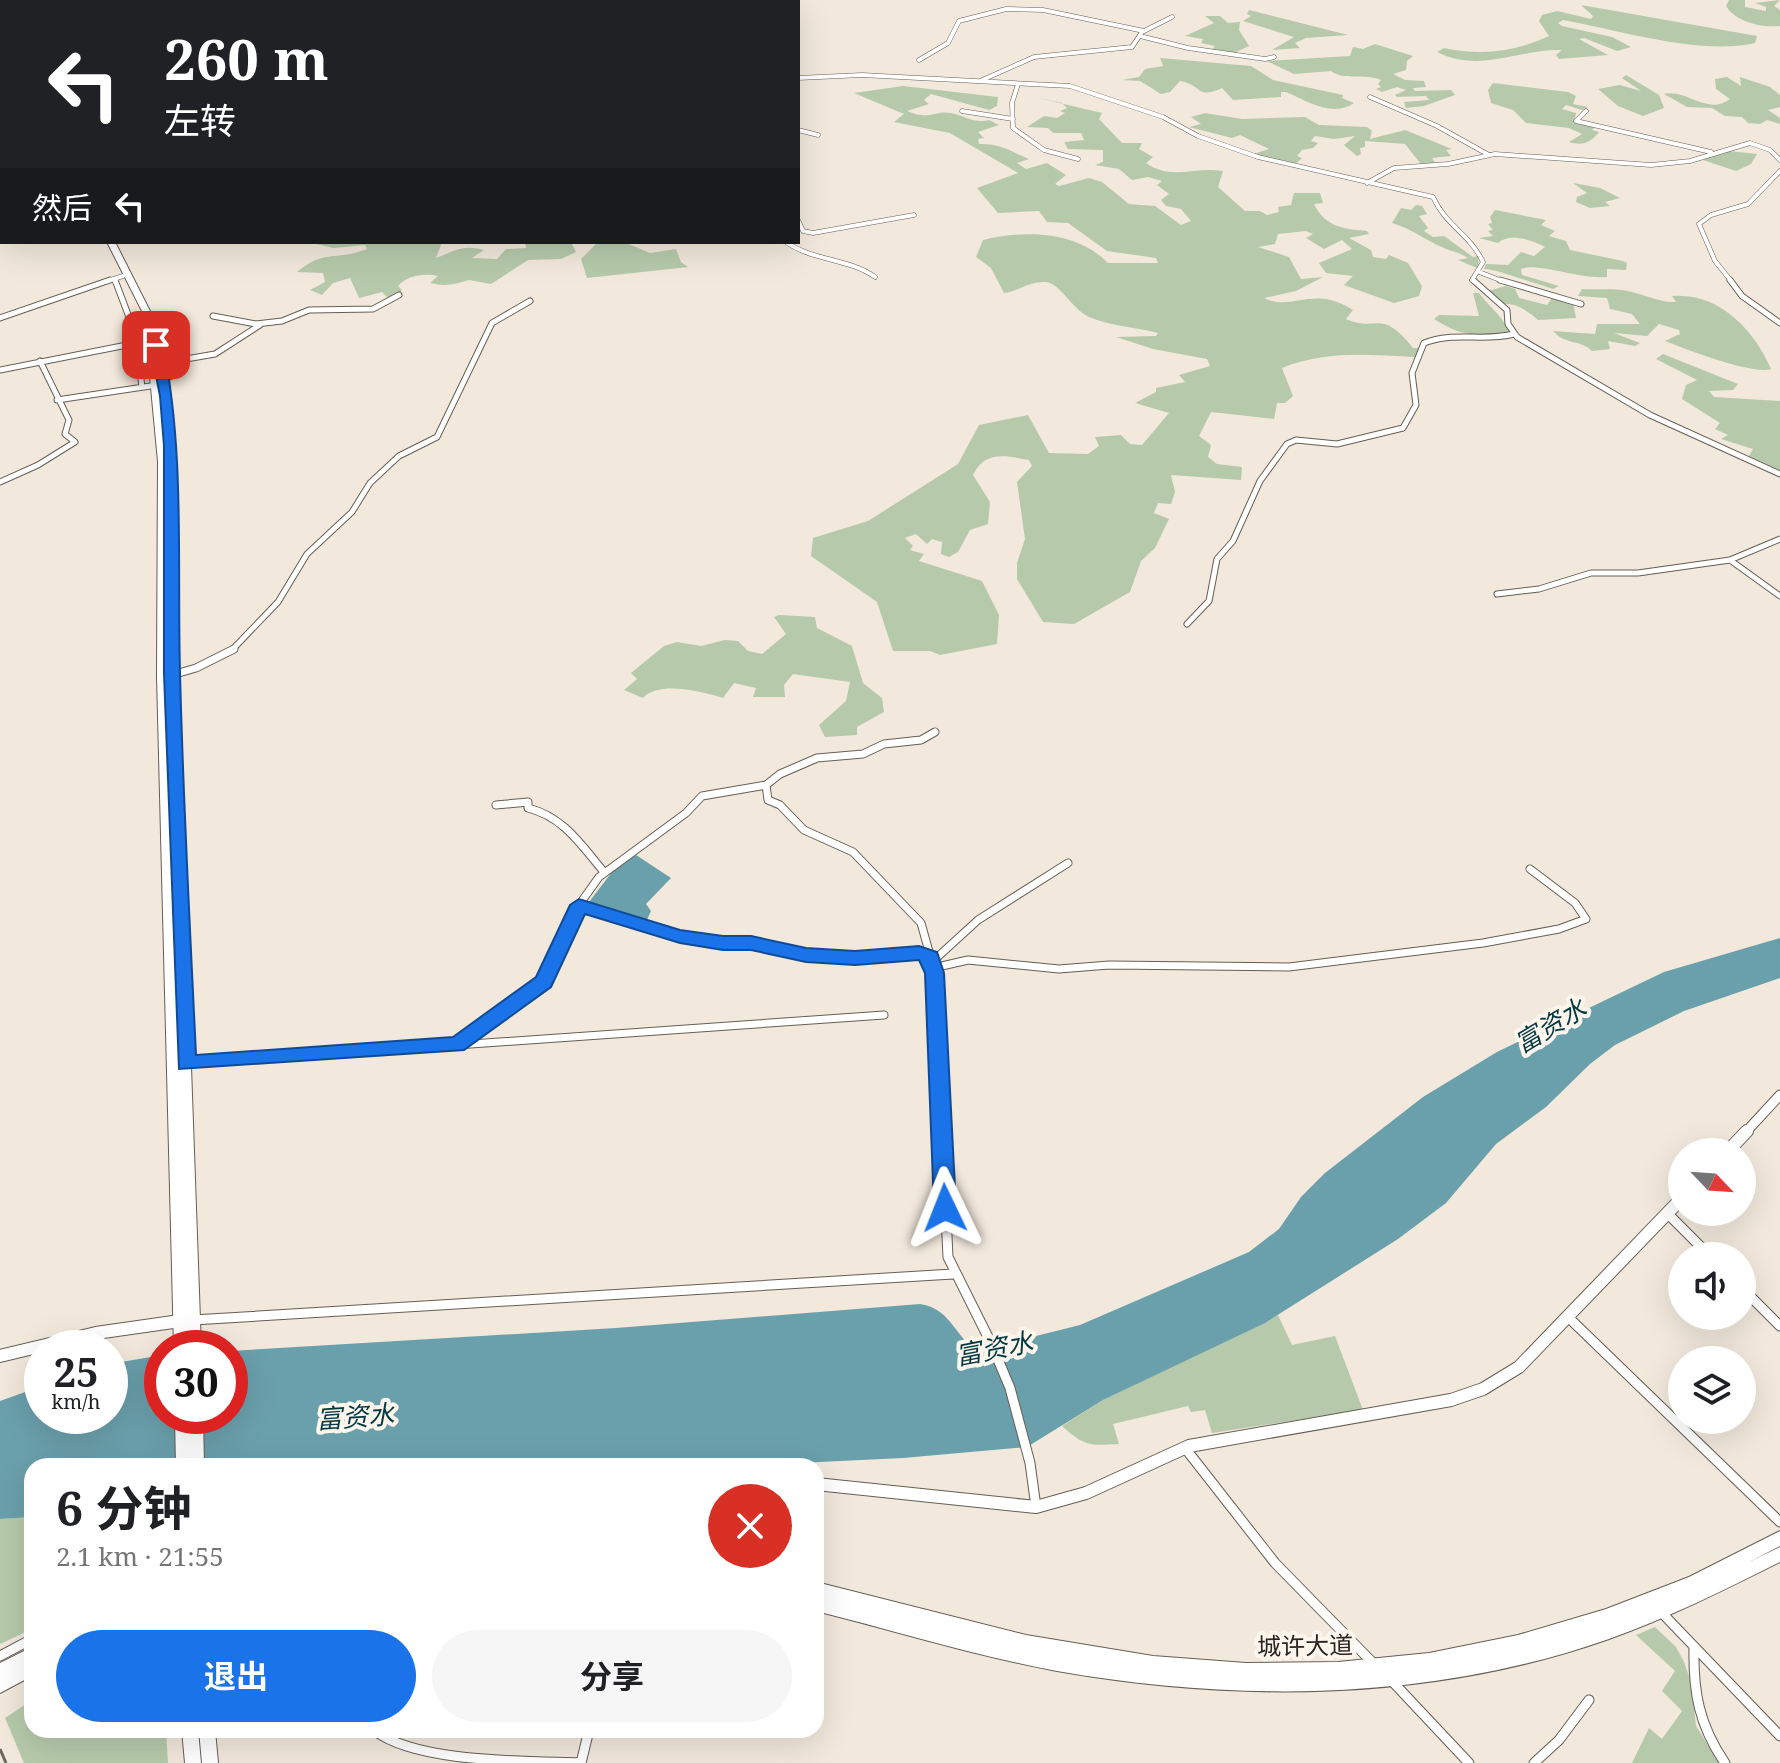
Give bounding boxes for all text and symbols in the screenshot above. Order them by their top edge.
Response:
text: 260 m [164,20,329,96]
icon: left [32,32,136,136]
text: 左转 [164,96,236,145]
icon: left [108,184,152,228]
text: 然后 [32,187,92,228]
pin [122,311,190,379]
icon: arrive [134,323,178,367]
water label: 富资水 [1507,989,1594,1061]
north arrow [1668,1138,1756,1226]
map controls [1668,1138,1756,1434]
position arrow [903,1166,987,1250]
button: sound [1668,1242,1756,1330]
water label: 富资水 [952,1323,1037,1373]
speed limit sign: 30 [144,1330,248,1434]
text: 25 [53,1344,99,1399]
button: layers [1668,1346,1756,1434]
text: km/h [51,1388,101,1415]
water label: 富资水 [315,1395,396,1437]
text: 6 分钟 [56,1475,192,1540]
button: close [708,1484,792,1568]
text: 2.1 km · 21:55 [56,1538,224,1574]
street label: 城许大道 [1257,1628,1353,1662]
button: 退出 [56,1630,416,1722]
button: 分享 [432,1630,792,1722]

